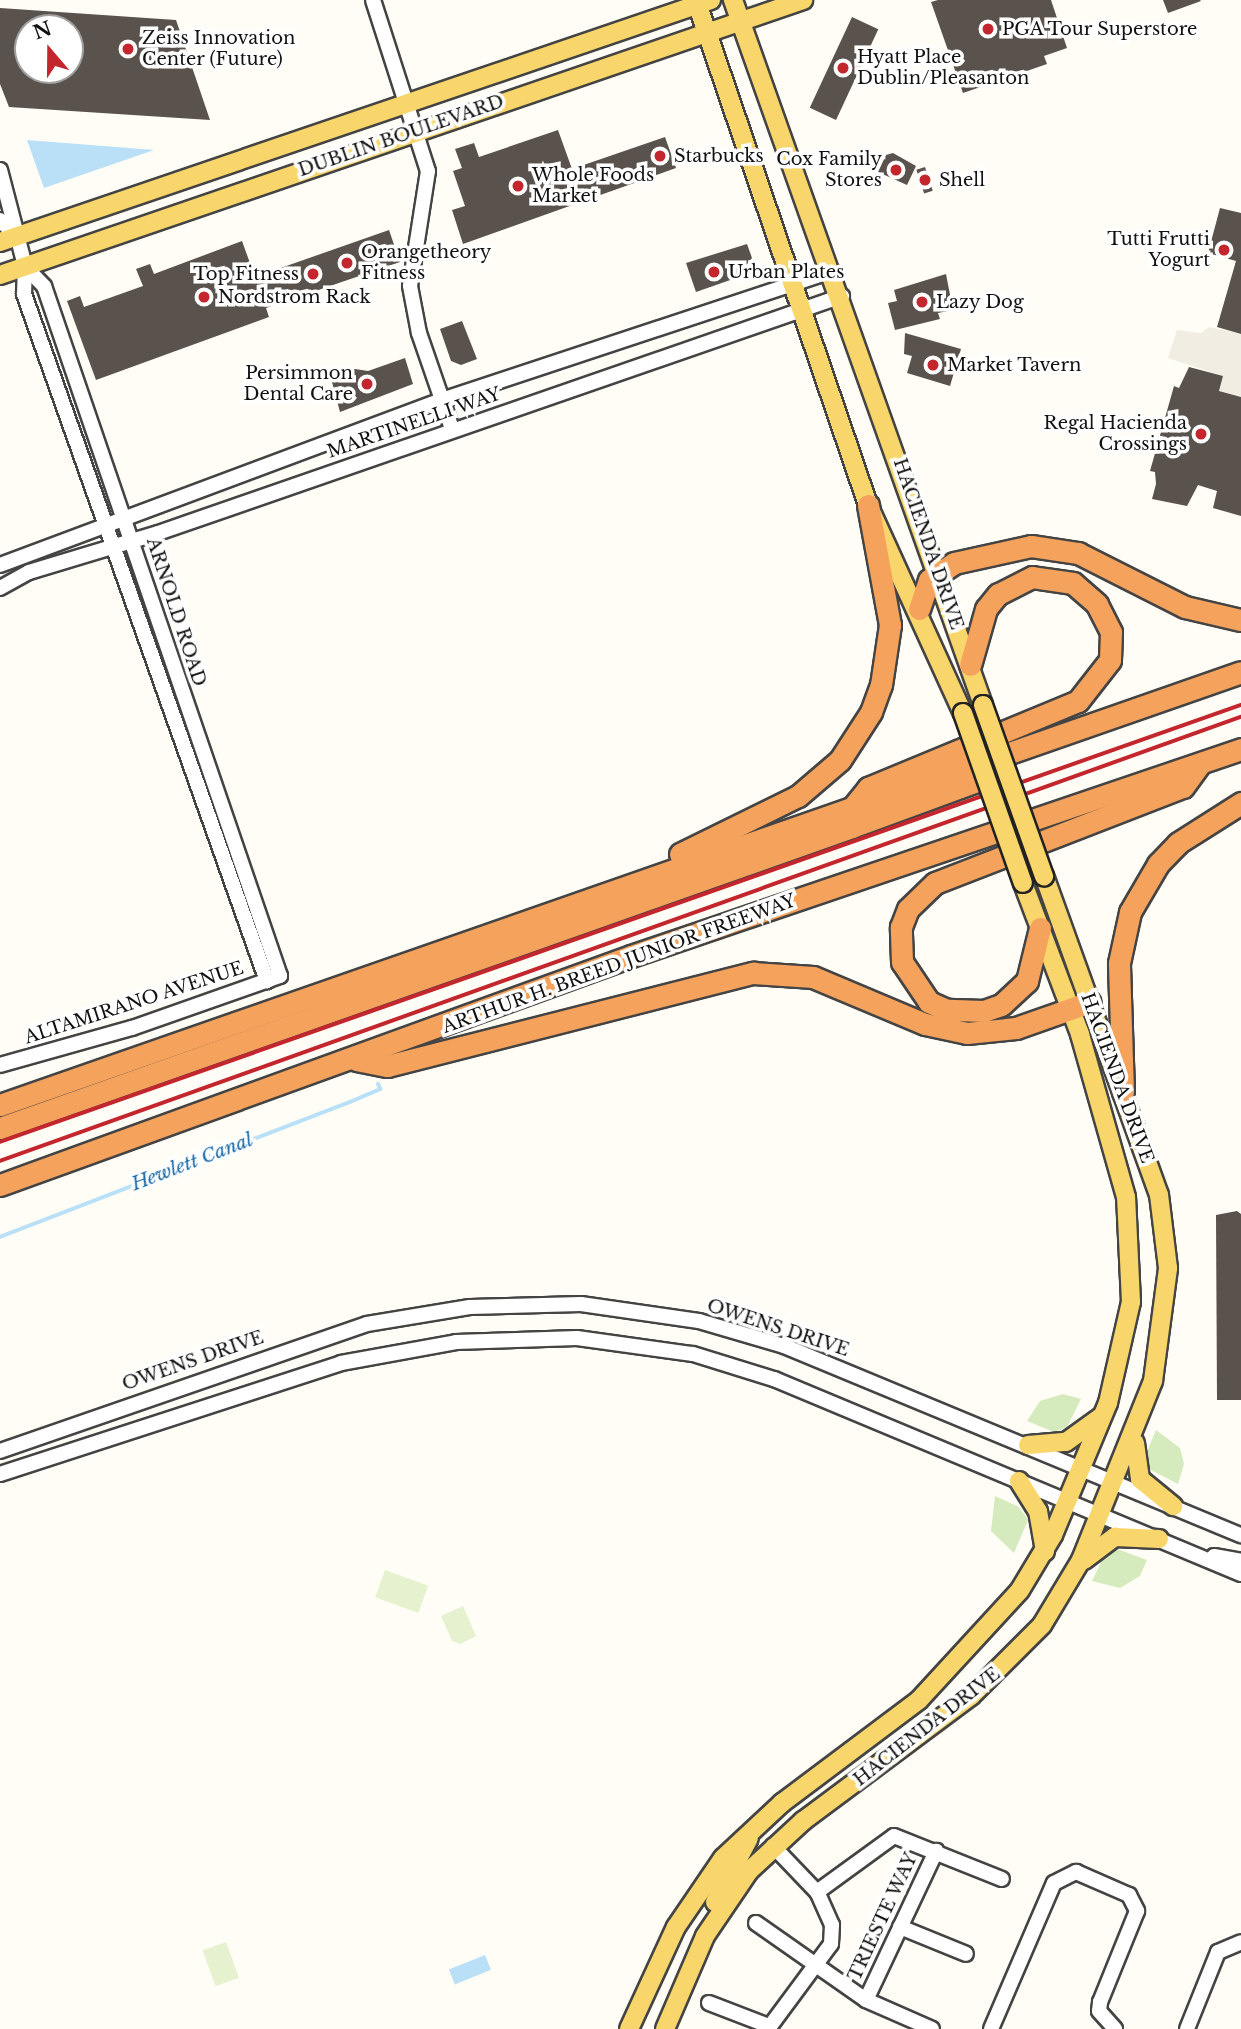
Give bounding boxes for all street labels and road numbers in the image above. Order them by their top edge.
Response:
street label: DUBLIN BOULEVARD [295,91,507,181]
street label: MARTINELLI WAY [324,383,504,463]
street label: HACIENDA DRIVE [888,455,968,633]
street label: ARNOLD ROAD [142,535,210,689]
street label: ARTHUR H. BREED JUNIOR FREEWAY [439,890,799,1038]
street label: ALTAMIRANO AVENUE [21,957,247,1049]
street label: HACIENDA DRIVE [1076,990,1158,1166]
street label: OWENS DRIVE [704,1295,852,1361]
street label: OWENS DRIVE [119,1327,267,1395]
street label: HACIENDA DRIVE [849,1663,1005,1791]
street label: TRIESTE WAY [844,1849,922,1985]

